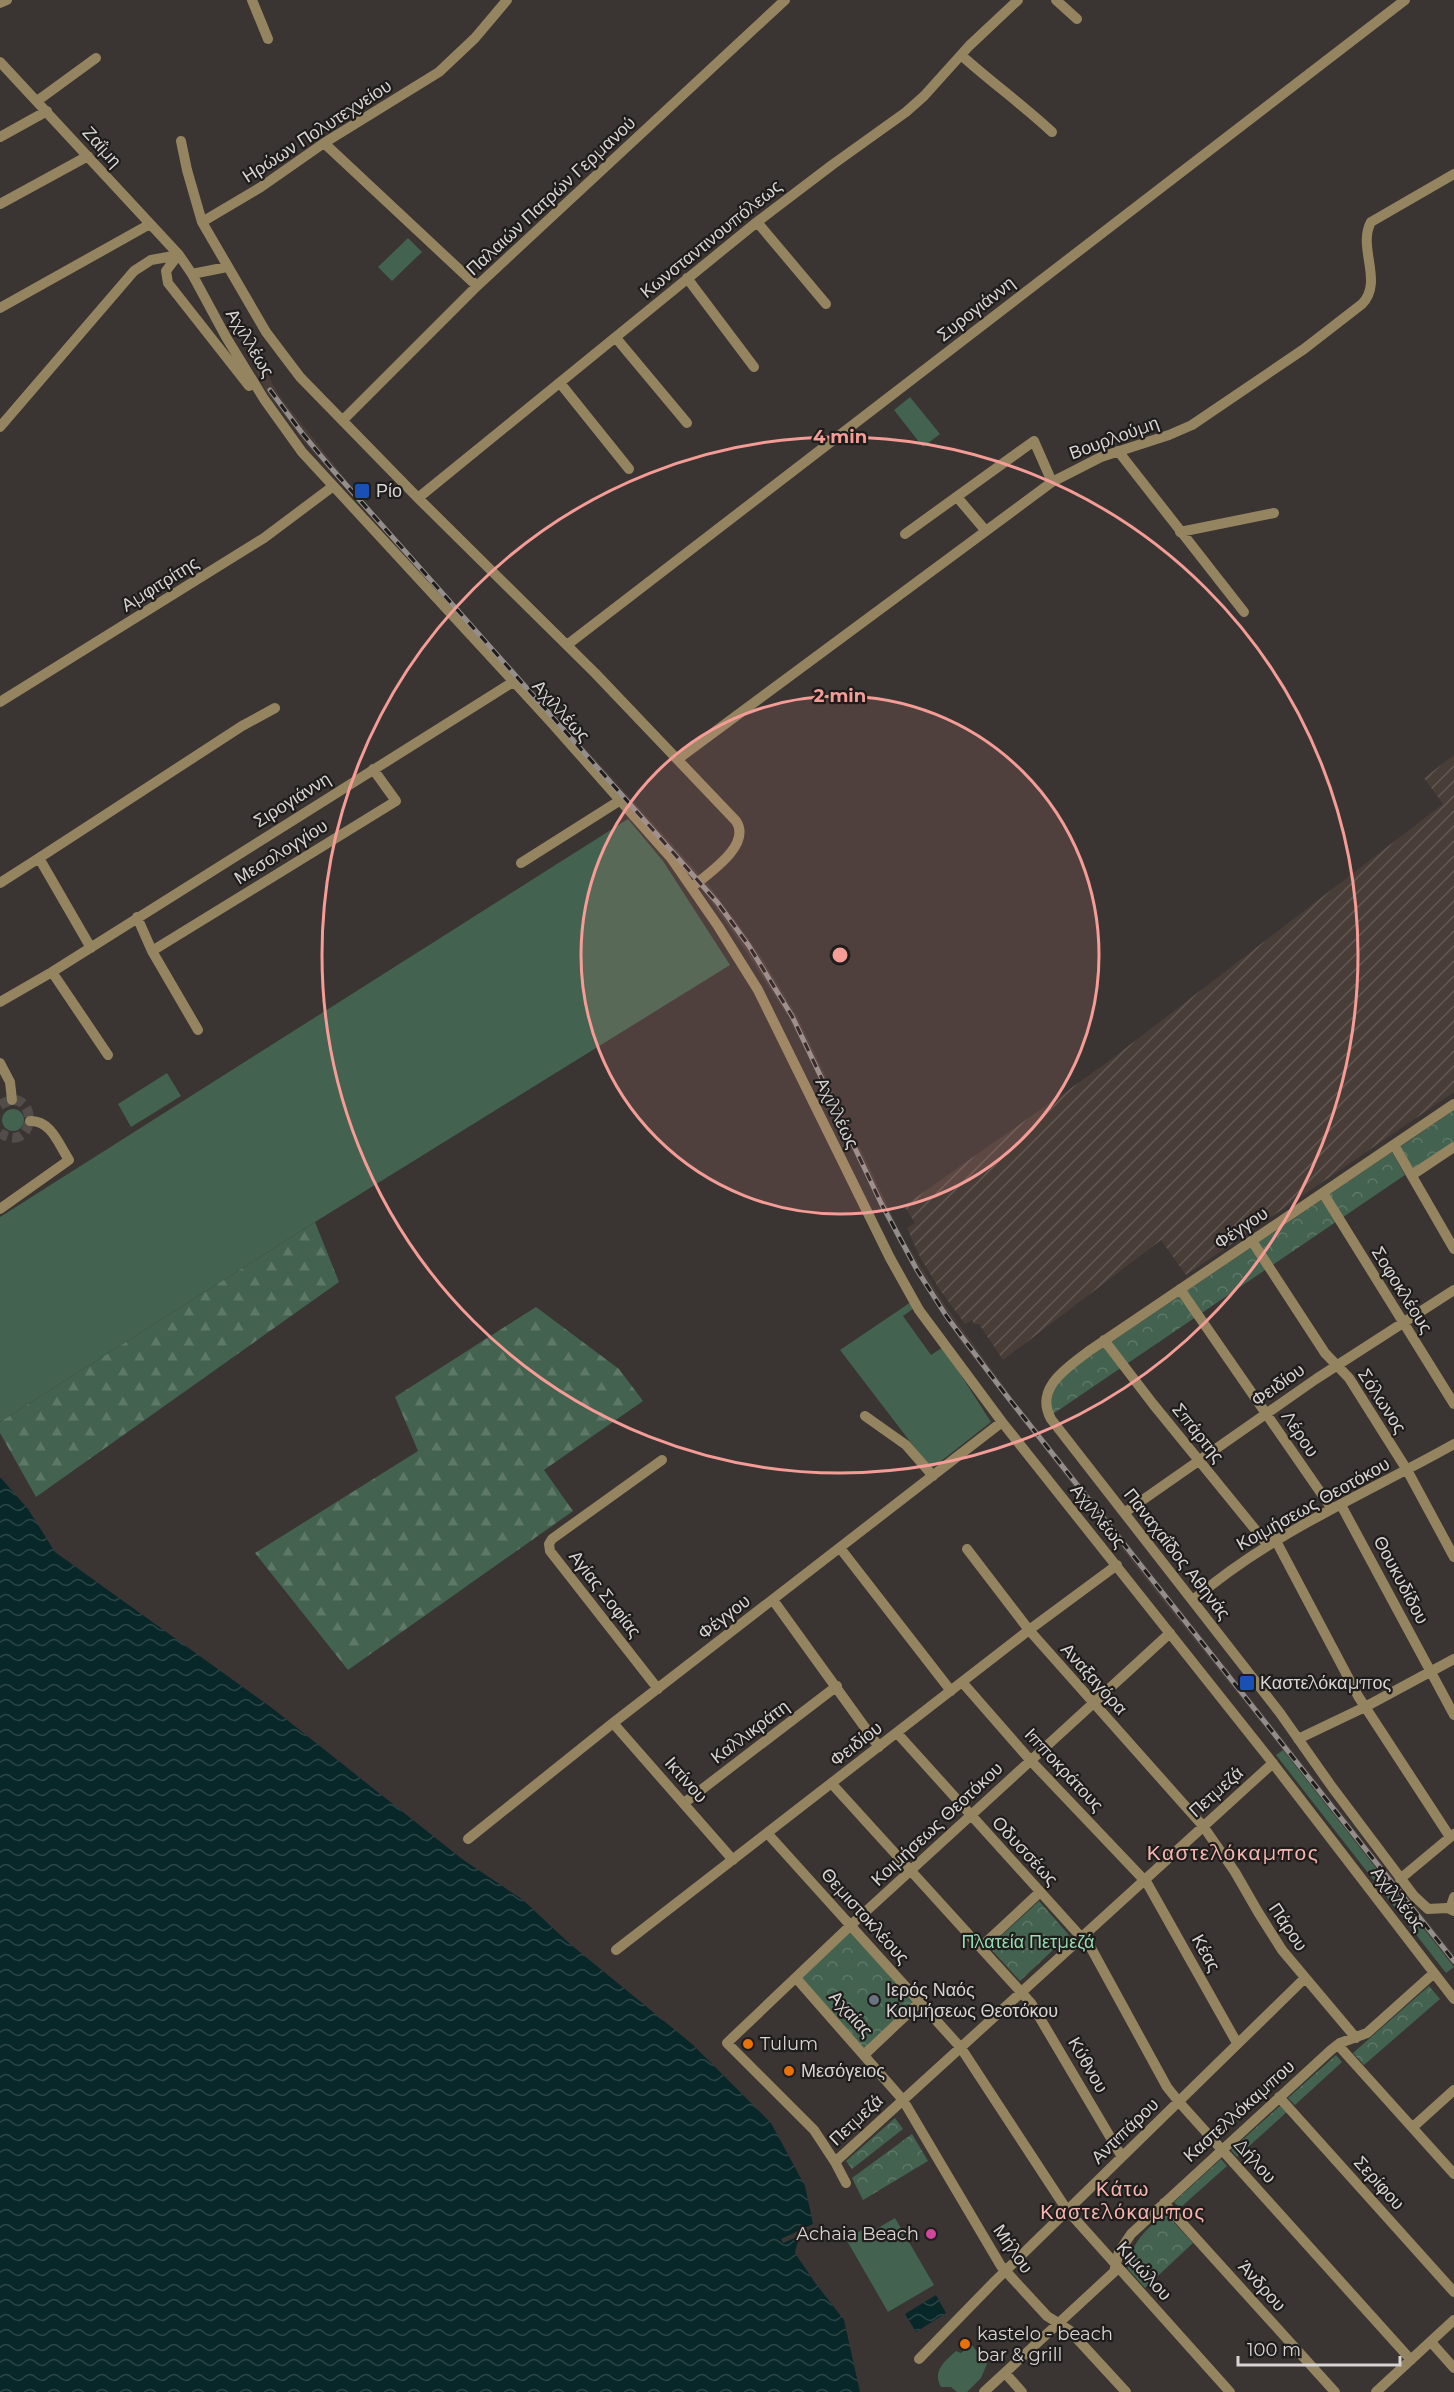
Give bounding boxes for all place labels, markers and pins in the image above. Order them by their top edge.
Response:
place label: Ρίο [376,480,402,502]
marker: Ρίο [353,482,371,500]
centre of rings [830,945,850,965]
place label: Καστελόκαμπος [1260,1672,1392,1694]
marker: Καστελόκαμπος [1238,1674,1256,1692]
place label: Ιερός Ναός Κοιμήσεως Θεοτόκου [886,1979,1058,2022]
marker: Ιερός Ναός Κοιμήσεως Θεοτόκου [867,1993,881,2007]
place label: Tulum [760,2033,818,2055]
marker: Tulum [741,2037,755,2051]
place label: Μεσόγειος [801,2060,885,2082]
marker: Μεσόγειος [782,2064,796,2078]
place label: Achaia Beach [796,2223,919,2245]
marker: Achaia Beach [924,2227,938,2241]
place label: kastelo - beach bar & grill [977,2323,1113,2366]
marker: kastelo - beach bar & grill [958,2337,972,2351]

